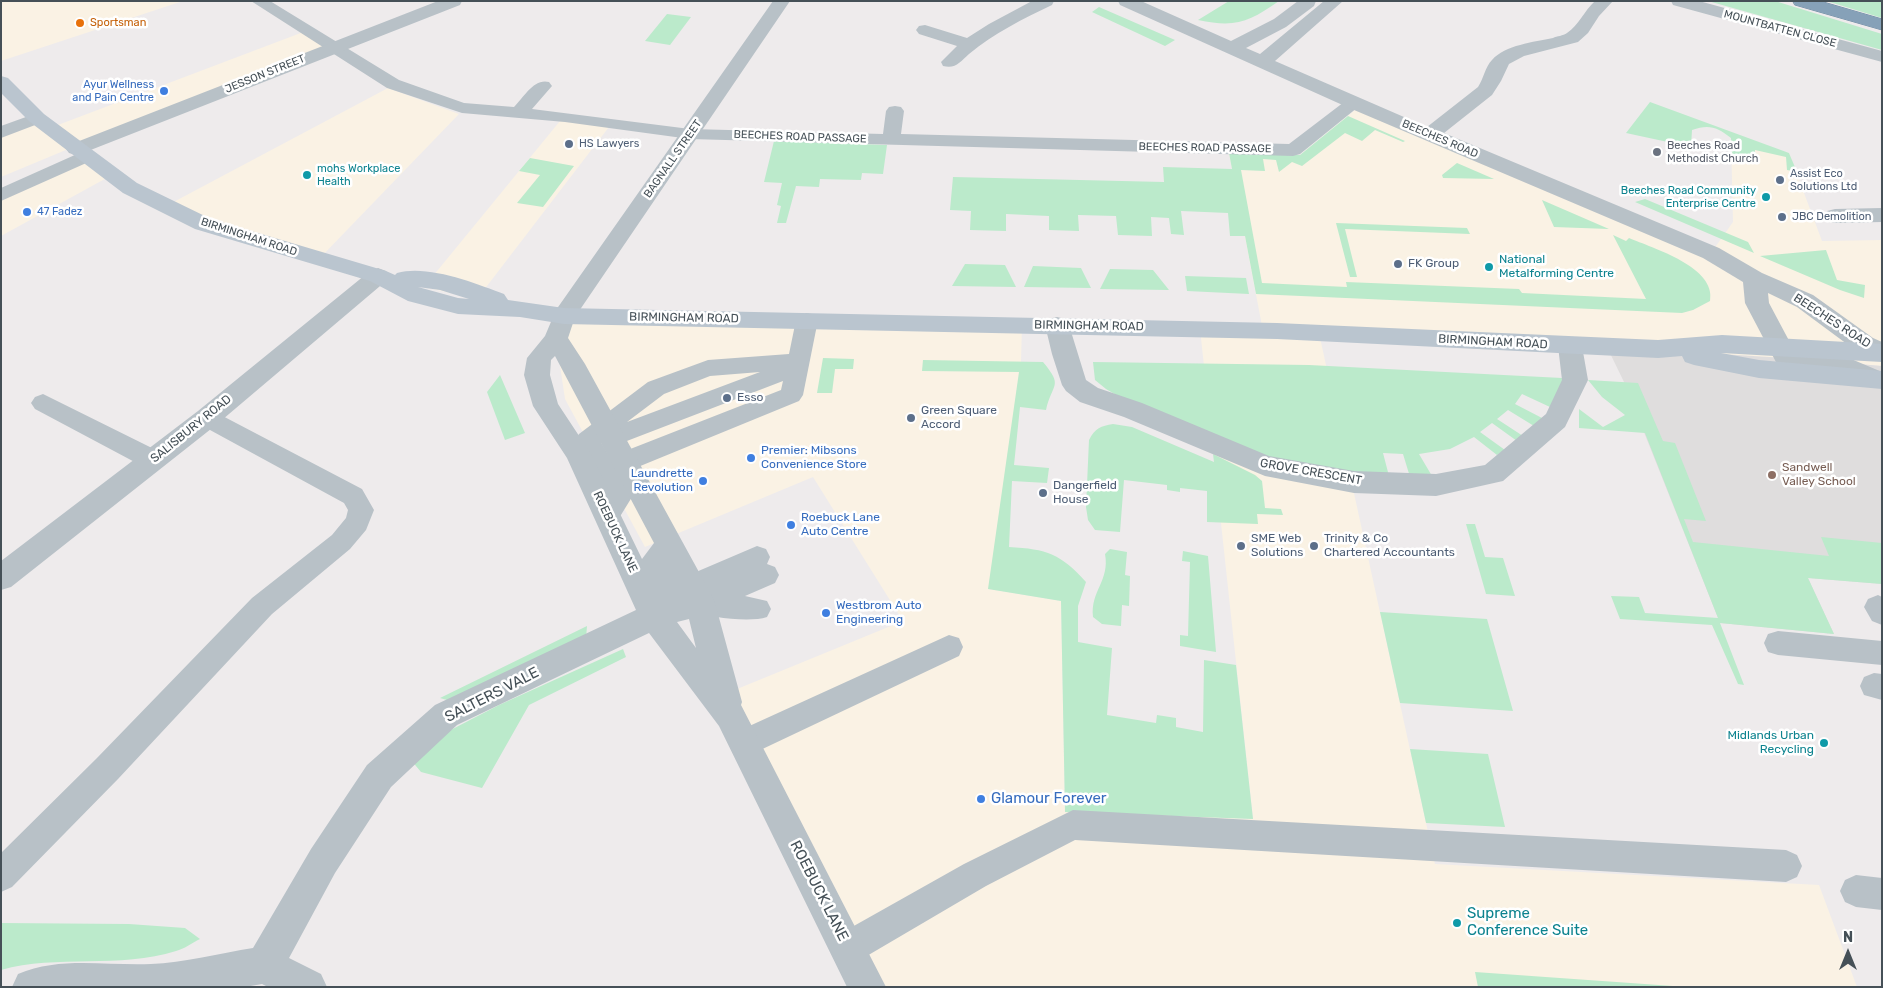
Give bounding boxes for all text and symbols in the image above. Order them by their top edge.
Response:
street label: MOUNTBATTEN CLOSE [1722,8,1838,50]
place label: Sportsman [90,16,146,30]
marker: Sportsman [74,17,86,29]
street label: JESSON STREET [223,52,307,96]
place label: Ayur Wellness and Pain Centre [72,78,154,104]
marker: Ayur Wellness and Pain Centre [158,85,170,97]
street label: BAGNALL STREET [641,117,705,201]
street label: BEECHES ROAD [1400,117,1480,161]
street label: BEECHES ROAD PASSAGE [733,128,867,146]
place label: HS Lawyers [579,137,639,151]
marker: HS Lawyers [563,138,575,150]
place label: Beeches Road Methodist Church [1667,139,1758,165]
street label: BEECHES ROAD PASSAGE [1138,140,1272,156]
marker: Beeches Road Methodist Church [1651,146,1663,158]
place label: mohs Workplace Health [317,162,400,188]
place label: Assist Eco Solutions Ltd [1790,167,1857,193]
marker: mohs Workplace Health [301,169,313,181]
marker: Assist Eco Solutions Ltd [1774,174,1786,186]
place label: Beeches Road Community Enterprise Centre [1621,184,1756,210]
marker: Beeches Road Community Enterprise Centre [1760,191,1772,203]
place label: 47 Fadez [37,205,82,219]
marker: 47 Fadez [21,206,33,218]
place label: JBC Demolition [1792,210,1871,224]
marker: JBC Demolition [1776,211,1788,223]
street label: BIRMINGHAM ROAD [199,215,299,259]
place label: National Metalforming Centre [1499,253,1614,281]
place label: FK Group [1408,257,1459,271]
marker: FK Group [1392,258,1404,270]
marker: National Metalforming Centre [1483,261,1495,273]
street label: BEECHES ROAD [1791,291,1873,351]
street label: BIRMINGHAM ROAD [629,310,739,326]
street label: BIRMINGHAM ROAD [1034,318,1144,334]
street label: BIRMINGHAM ROAD [1438,332,1548,352]
place label: Esso [737,391,763,405]
street label: SALISBURY ROAD [148,392,234,466]
marker: Esso [721,392,733,404]
place label: Green Square Accord [921,404,997,432]
marker: Green Square Accord [905,412,917,424]
place label: Premier: Mibsons Convenience Store [761,444,867,472]
marker: Premier: Mibsons Convenience Store [745,452,757,464]
street label: GROVE CRESCENT [1259,456,1363,488]
place label: Sandwell Valley School [1782,461,1856,489]
place label: Laundrette Revolution [631,467,693,495]
marker: Sandwell Valley School [1766,469,1778,481]
marker: Laundrette Revolution [697,475,709,487]
place label: Dangerfield House [1053,479,1117,507]
marker: Dangerfield House [1037,487,1049,499]
street label: ROEBUCK LANE [590,489,640,575]
place label: Roebuck Lane Auto Centre [801,511,880,539]
marker: Roebuck Lane Auto Centre [785,519,797,531]
place label: SME Web Solutions [1251,532,1303,560]
place label: Trinity & Co Chartered Accountants [1324,532,1455,560]
marker: SME Web Solutions [1235,540,1247,552]
marker: Trinity & Co Chartered Accountants [1308,540,1320,552]
place label: Westbrom Auto Engineering [836,599,922,627]
marker: Westbrom Auto Engineering [820,607,832,619]
street label: SALTERS VALE [442,664,542,726]
place label: Midlands Urban Recycling [1727,729,1814,757]
marker: Midlands Urban Recycling [1818,737,1830,749]
place label: Glamour Forever [991,790,1107,808]
marker: Glamour Forever [975,793,987,805]
street label: ROEBUCK LANE [786,838,852,944]
place label: Supreme Conference Suite [1467,905,1588,940]
marker: Supreme Conference Suite [1451,917,1463,929]
north arrow [1823,928,1873,978]
text: N [1843,929,1853,946]

